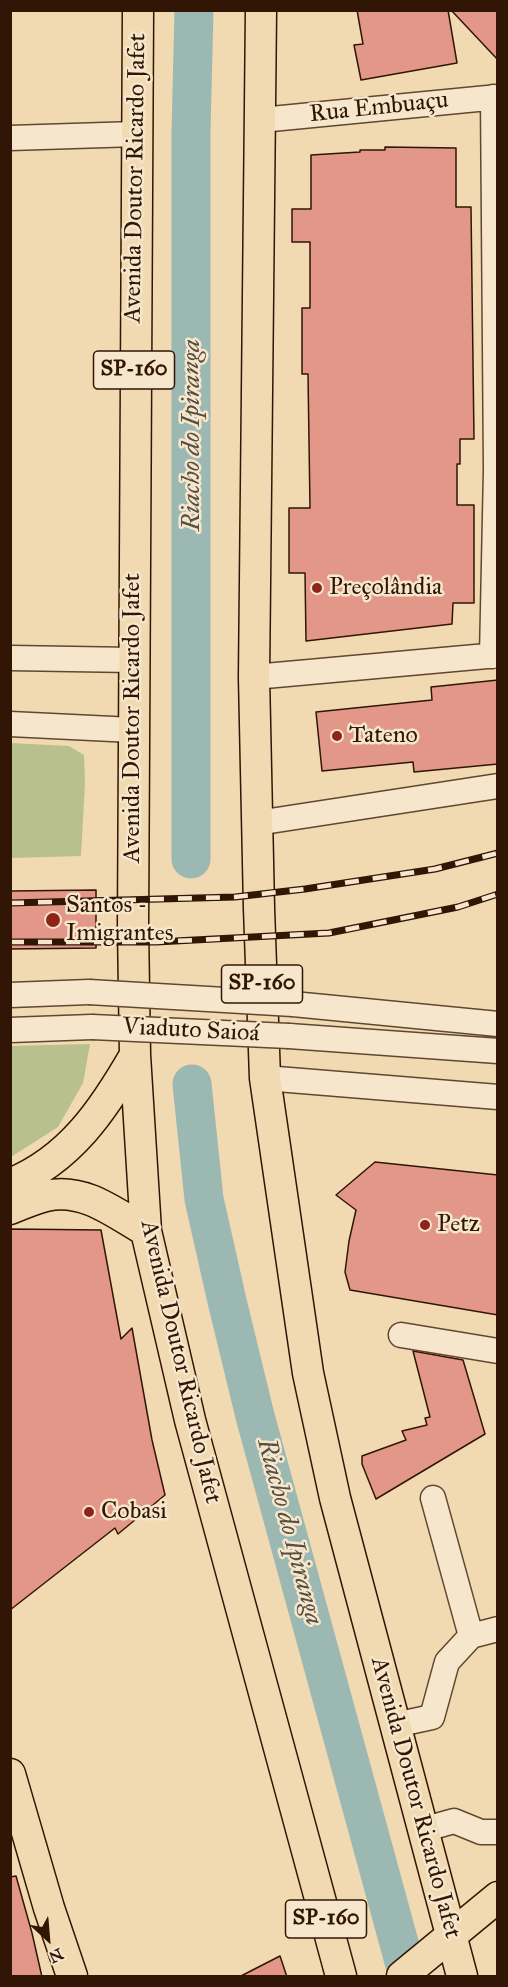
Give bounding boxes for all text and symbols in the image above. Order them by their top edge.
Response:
street label: Avenida Doutor Ricardo Jafet [119,33,153,323]
street label: Rua Embuaçu [308,86,450,130]
water label: Riacho do Ipiranga [177,339,209,531]
road number: SP-160 [94,351,174,389]
street label: Avenida Doutor Ricardo Jafet [119,573,147,863]
place label: Preçolândia [329,574,442,602]
marker: Preçolândia [310,581,324,595]
place label: Tateno [349,722,418,750]
marker: Tateno [330,729,344,743]
place label: Santos - Imigrantes [66,892,174,948]
marker: Santos - Imigrantes [44,911,62,929]
road number: SP-160 [222,965,302,1003]
street label: Viaduto Saioá [122,1013,260,1049]
place label: Petz [437,1211,480,1239]
street label: Avenida Doutor Ricardo Jafet [133,1218,227,1506]
marker: Petz [418,1218,432,1232]
water label: Riacho do Ipiranga [249,1435,329,1629]
place label: Cobasi [101,1498,167,1526]
marker: Cobasi [82,1505,96,1519]
street label: Avenida Doutor Ricardo Jafet [364,1654,466,1942]
road number: SP-160 [286,1900,366,1938]
north arrow [18,1909,78,1969]
text: N [46,1944,66,1967]

